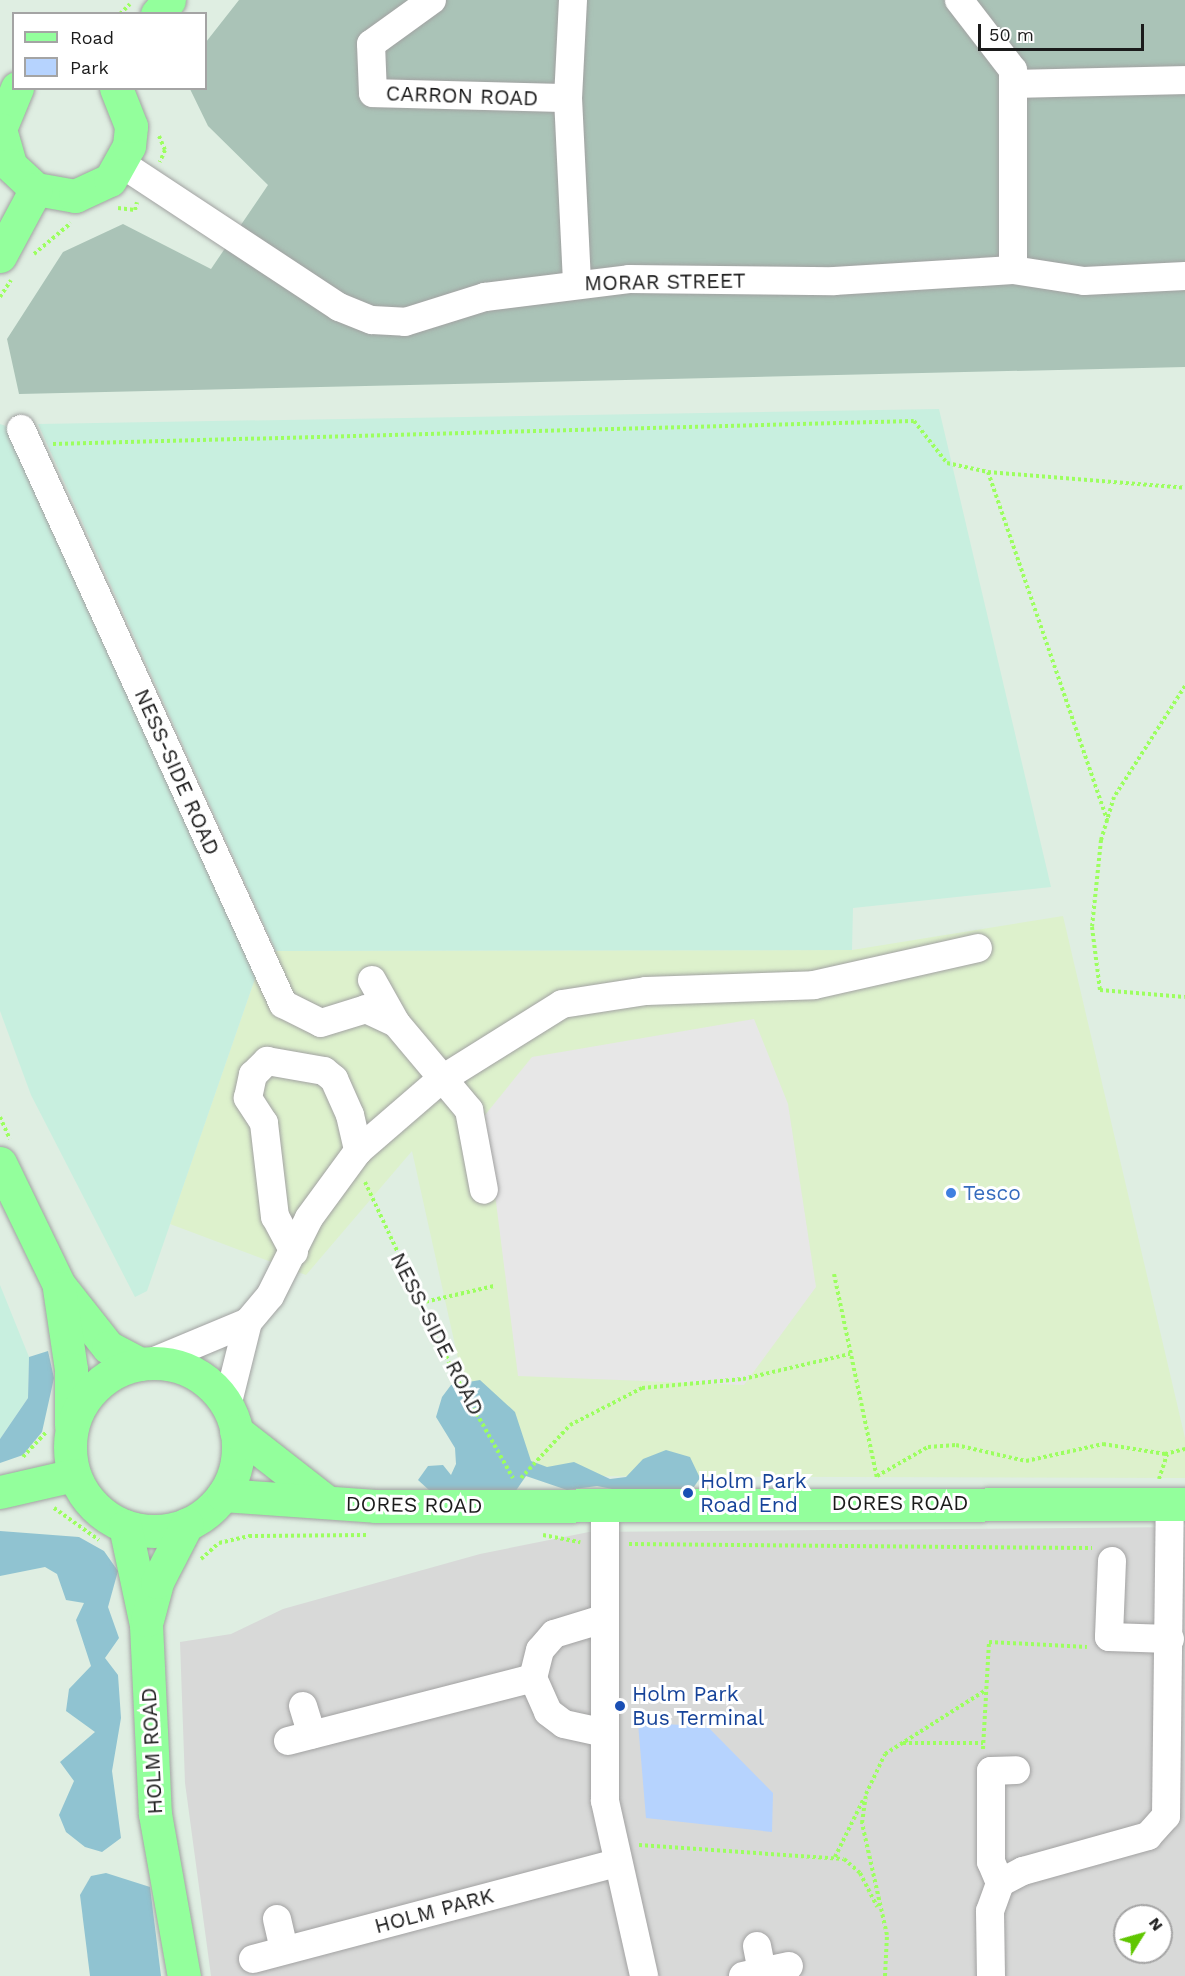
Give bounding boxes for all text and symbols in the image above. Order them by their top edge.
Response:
legend [12,12,207,90]
scale bar [981,12,1148,50]
text: 50 m [989,24,1034,45]
text: Road [70,27,114,48]
text: Park [70,57,109,78]
street label: CARRON ROAD [385,81,539,111]
street label: MORAR STREET [584,268,746,296]
street label: NESS-SIDE ROAD [129,685,225,859]
place label: Tesco [963,1180,1021,1206]
marker: Tesco [944,1186,958,1200]
street label: NESS-SIDE ROAD [385,1248,489,1420]
place label: Holm Park Road End [700,1468,807,1518]
marker: Holm Park Road End [681,1486,695,1500]
street label: DORES ROAD [832,1490,968,1516]
street label: DORES ROAD [345,1491,483,1519]
place label: Holm Park Bus Terminal [632,1681,765,1731]
street label: HOLM ROAD [136,1687,168,1815]
marker: Holm Park Bus Terminal [613,1699,627,1713]
street label: HOLM PARK [372,1883,496,1939]
north arrow [1113,1904,1173,1964]
text: N [1145,1914,1167,1935]

